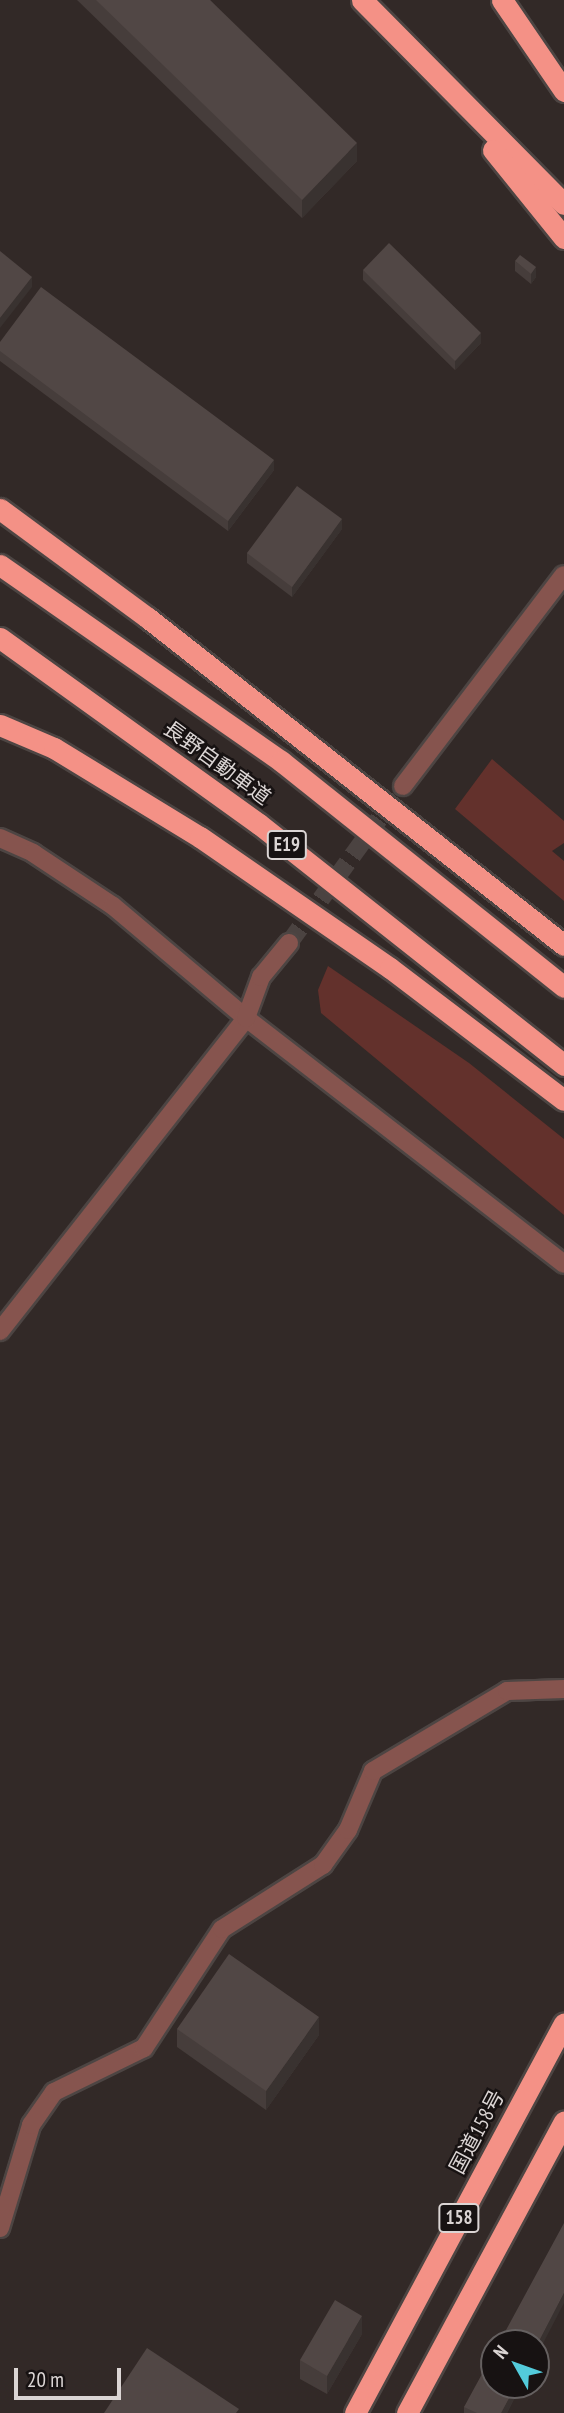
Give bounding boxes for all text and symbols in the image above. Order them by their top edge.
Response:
street label: 長野自動車道 [159,716,275,810]
road number: E19 [266,830,308,860]
street label: 国道158号 [444,2086,510,2178]
road number: 158 [438,2202,480,2234]
north arrow [480,2329,550,2399]
text: N [488,2340,513,2363]
scale bar [18,2354,124,2398]
text: 20 m [27,2366,64,2393]

